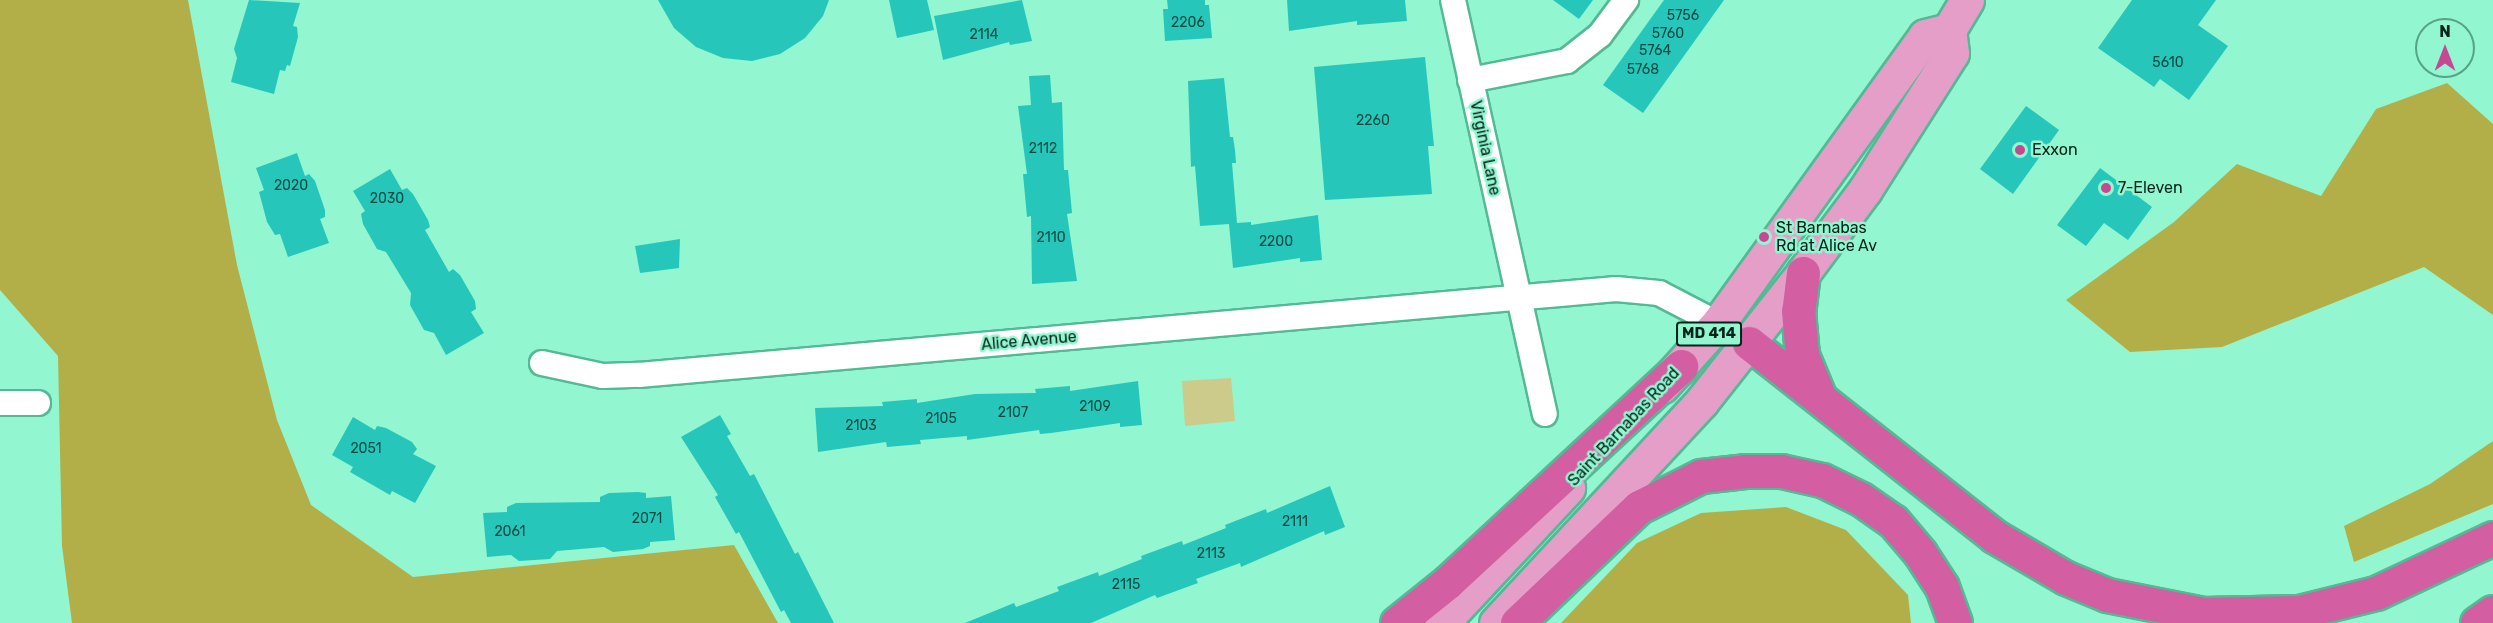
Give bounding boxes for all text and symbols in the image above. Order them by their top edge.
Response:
house number: 5756 [1667,8,1699,24]
house number: 2206 [1171,15,1205,31]
north arrow [2415,18,2475,78]
text: N [2439,22,2451,41]
house number: 5760 [1652,26,1684,42]
house number: 2114 [970,27,998,43]
house number: 5764 [1639,43,1671,59]
house number: 5610 [2152,55,2184,71]
house number: 5768 [1627,62,1659,78]
street label: Virginia Lane [1466,99,1504,197]
house number: 2260 [1356,113,1390,129]
place label: Exxon [2032,140,2078,160]
house number: 2112 [1029,141,1057,157]
marker: Exxon [2013,143,2027,157]
house number: 2020 [274,178,308,194]
place label: 7-Eleven [2118,178,2183,198]
marker: 7-Eleven [2099,181,2113,195]
house number: 2030 [370,191,404,207]
place label: St Barnabas Rd at Alice Av [1776,218,1878,256]
house number: 2110 [1036,230,1066,246]
marker: St Barnabas Rd at Alice Av [1757,230,1771,244]
house number: 2200 [1259,234,1293,250]
road number: MD 414 [1676,322,1742,346]
street label: Alice Avenue [980,327,1078,355]
street label: Saint Barnabas Road [1564,364,1684,490]
house number: 2109 [1079,399,1111,415]
house number: 2107 [998,405,1028,421]
house number: 2105 [925,411,957,427]
house number: 2103 [845,418,877,434]
house number: 2051 [350,441,382,457]
house number: 2071 [632,511,662,527]
house number: 2111 [1282,514,1308,530]
house number: 2061 [494,524,526,540]
house number: 2113 [1197,546,1225,562]
house number: 2115 [1112,577,1140,593]

